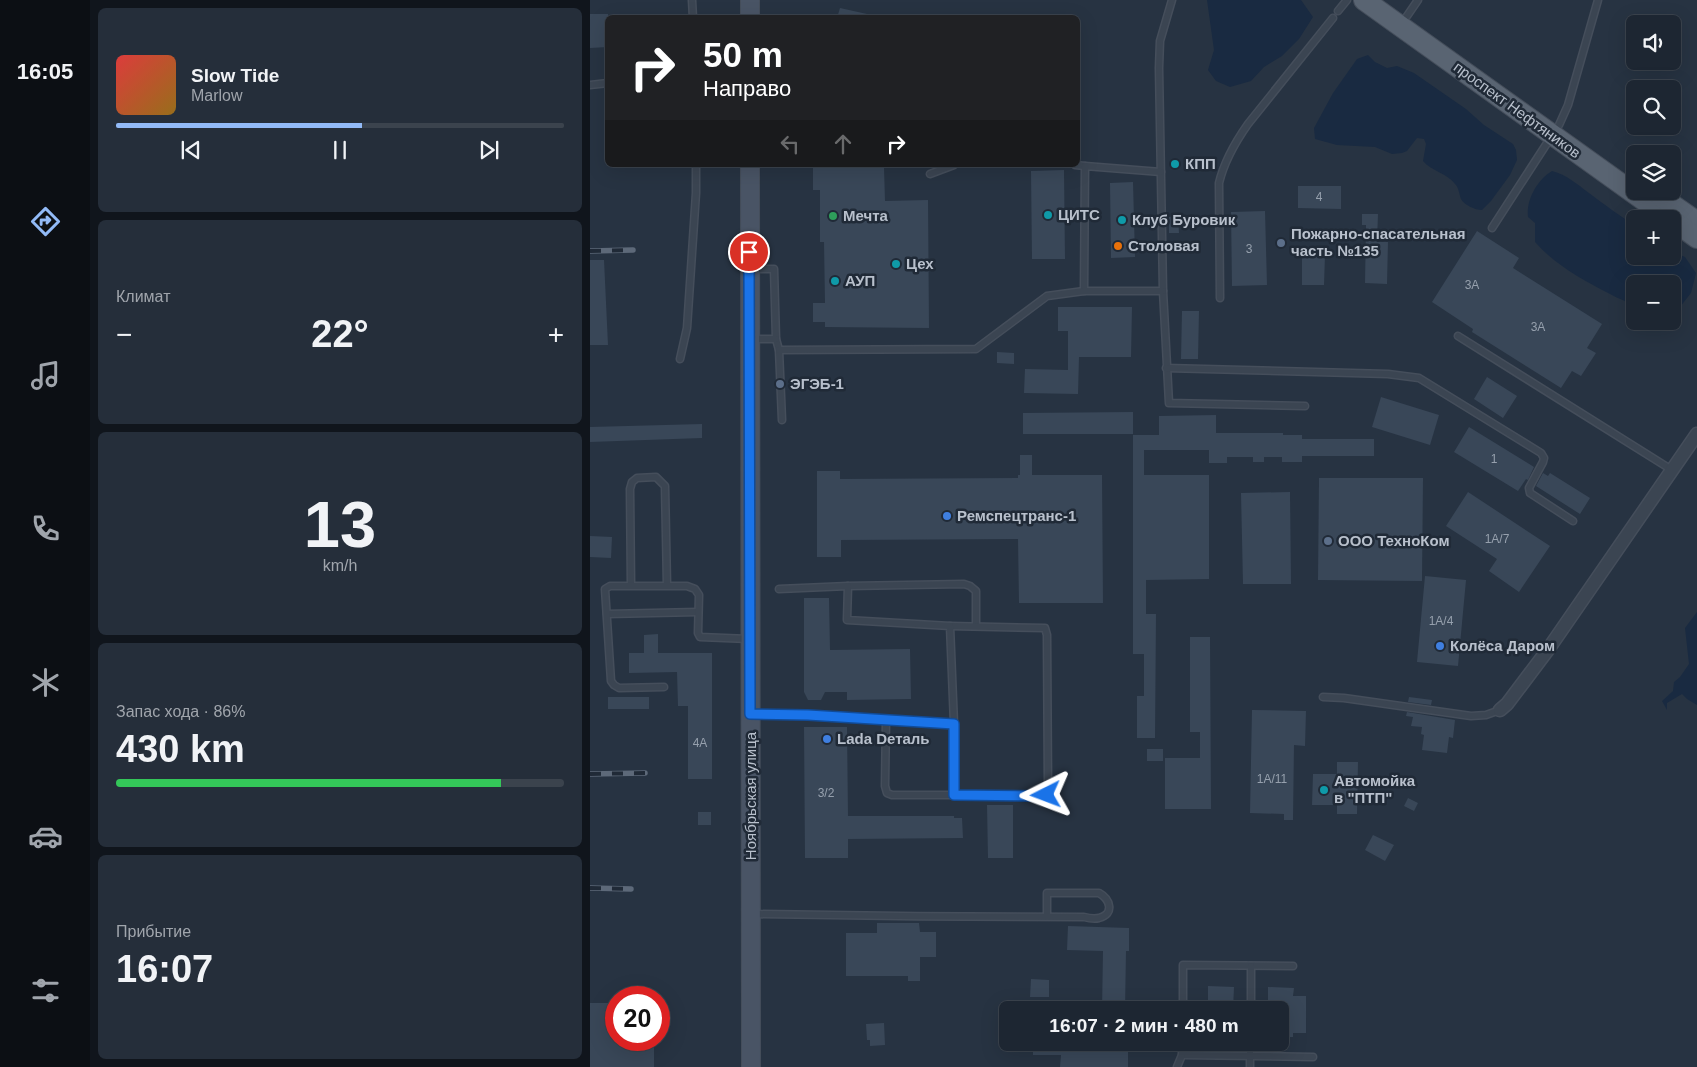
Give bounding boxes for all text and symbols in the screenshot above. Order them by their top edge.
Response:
map controls [1626,15,1681,330]
button: sound [1626,15,1681,70]
icon: right [620,35,685,100]
text: 50 m [703,35,783,74]
street label: проспект Нефтяников [1451,58,1584,161]
text: 16:05 [17,59,73,84]
text: Slow Tide [191,65,279,86]
text: Направо [703,76,791,101]
button: search [1626,80,1681,135]
text: Marlow [191,87,243,104]
icon: left [776,130,804,158]
icon: ahead [829,130,857,158]
icon: right [882,130,910,158]
icon: previous [177,136,205,164]
icon: pause [326,136,354,164]
icon: next [475,136,503,164]
button: layers [1626,145,1681,200]
place label: КПП [1185,155,1216,172]
marker: КПП [1169,158,1181,170]
house number: 4 [1316,190,1323,204]
icon: directions [28,204,63,239]
place label: ЦИТС [1058,206,1100,223]
place label: Мечта [843,207,889,224]
marker: ЦИТС [1042,209,1054,221]
marker: Мечта [827,210,839,222]
button: + [1626,210,1681,265]
place label: Клуб Буровик [1132,211,1236,228]
marker: Клуб Буровик [1116,214,1128,226]
place label: Пожарно-спасательная часть №135 [1291,225,1466,259]
pin [728,231,770,273]
place label: Столовая [1128,237,1199,254]
marker: Пожарно-спасательная часть №135 [1275,237,1287,249]
icon: arrive [735,238,763,266]
marker: Столовая [1112,240,1124,252]
house number: 3 [1246,242,1253,256]
place label: Цех [906,255,934,272]
marker: Цех [890,258,902,270]
place label: АУП [845,272,875,289]
marker: АУП [829,275,841,287]
button: − [1626,275,1681,330]
house number: 3А [1465,278,1479,292]
text: Климат [116,288,170,305]
text: 22° [311,313,369,355]
text: − [116,319,132,350]
text: + [548,319,564,350]
house number: 3А [1531,320,1545,334]
icon: music [28,358,63,393]
place label: ЭГЭБ-1 [790,375,844,392]
marker: ЭГЭБ-1 [774,378,786,390]
house number: 1 [1491,452,1498,466]
text: 13 [304,488,376,561]
place label: Ремспецтранс-1 [957,507,1076,524]
marker: Ремспецтранс-1 [941,510,953,522]
icon: phone [28,511,63,546]
place label: ООО ТехноКом [1338,532,1450,549]
house number: 1А/7 [1485,532,1510,546]
marker: ООО ТехноКом [1322,535,1334,547]
text: km/h [323,557,357,574]
house number: 1А/4 [1429,614,1454,628]
place label: Колёса Даром [1450,637,1555,654]
marker: Колёса Даром [1434,640,1446,652]
icon: climate [28,665,63,700]
text: Запас хода · 86% [116,703,245,720]
text: 430 km [116,728,245,770]
place label: Lada Dеталь [837,730,930,747]
street label: Ноябрьская улица [742,731,759,860]
marker: Lada Dеталь [821,733,833,745]
house number: 4А [693,736,707,750]
position arrow [1019,768,1071,820]
house number: 1А/11 [1257,772,1288,786]
place label: Автомойка в "ПТП" [1334,772,1416,806]
marker: Автомойка в "ПТП" [1318,784,1330,796]
house number: 3/2 [818,786,835,800]
icon: car [28,819,63,854]
text: Прибытие [116,923,191,940]
text: 16:07 [116,948,213,990]
icon: filters [28,973,63,1008]
speed limit sign: 20 [605,986,670,1051]
text: 16:07 · 2 мин · 480 m [1049,1015,1239,1036]

